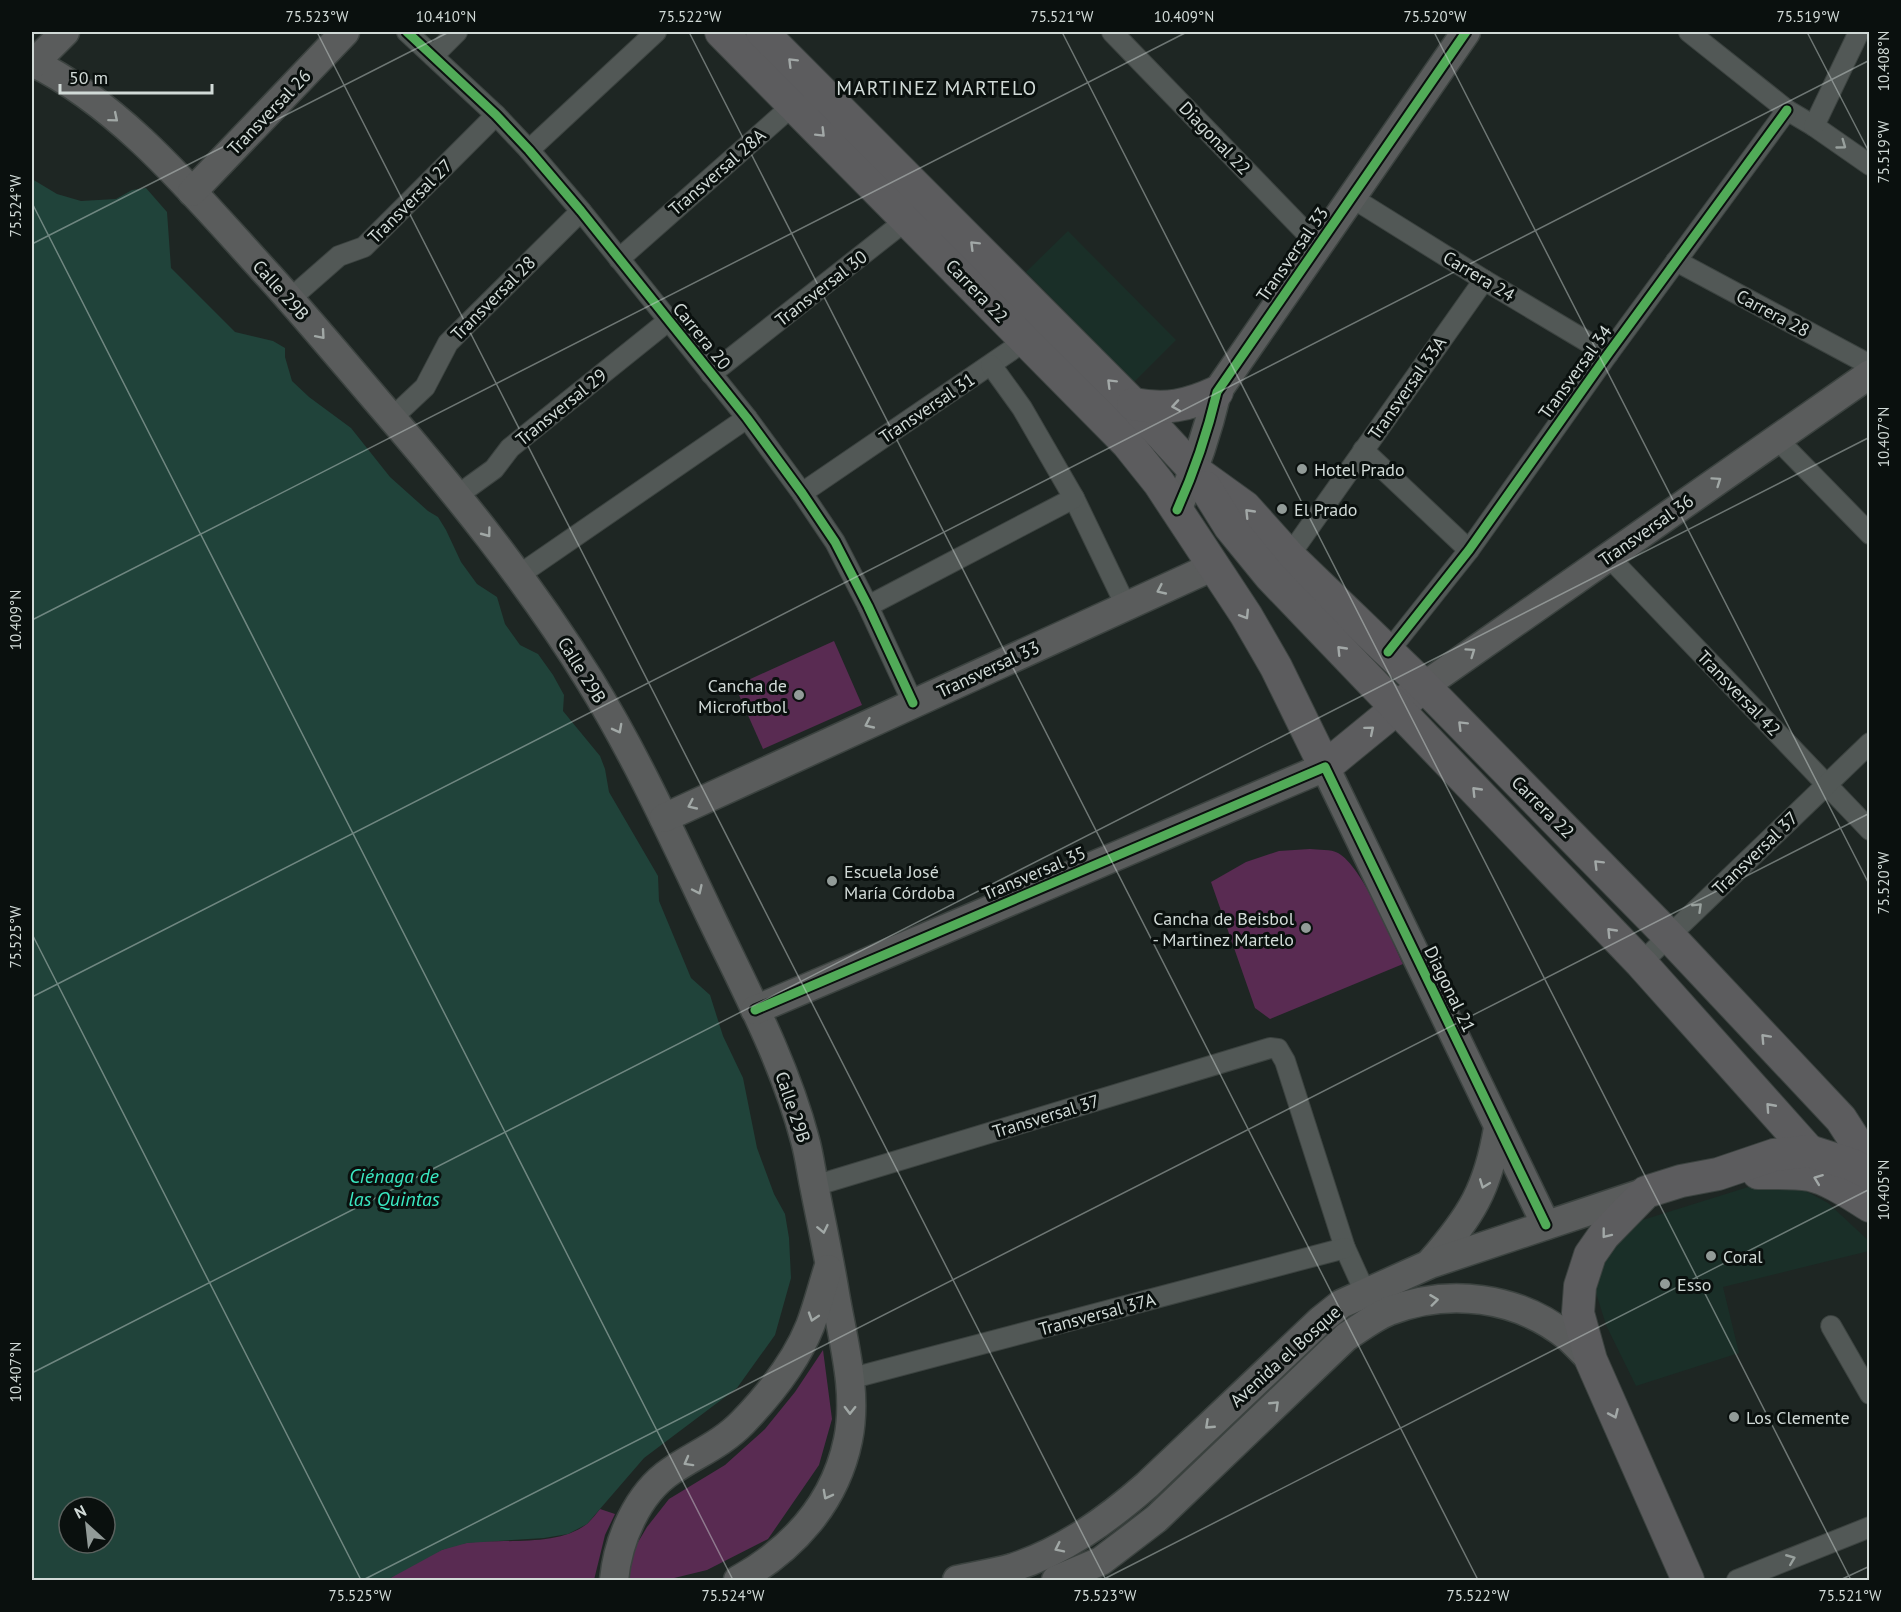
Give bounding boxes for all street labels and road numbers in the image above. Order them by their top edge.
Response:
street label: Transversal 26 [222,64,316,160]
street label: Diagonal 22 [1174,96,1256,180]
street label: Transversal 28A [664,123,771,220]
street label: Transversal 27 [363,154,457,248]
street label: Transversal 33 [1251,202,1333,306]
street label: Transversal 30 [770,245,872,331]
street label: Carrera 24 [1439,246,1519,306]
street label: Transversal 28 [446,251,540,345]
street label: Carrera 22 [941,254,1013,328]
street label: Calle 29B [248,255,314,325]
street label: Carrera 28 [1732,284,1814,342]
street label: Carrera 20 [668,298,736,374]
street label: Transversal 34 [1533,320,1617,423]
street label: Transversal 33A [1363,331,1451,444]
street label: Transversal 29 [511,363,611,451]
street label: Transversal 31 [875,368,979,448]
street label: Transversal 36 [1594,489,1698,571]
street label: Calle 29B [553,633,611,707]
street label: Transversal 33 [933,635,1043,703]
street label: Transversal 42 [1692,645,1786,741]
street label: Carrera 22 [1507,771,1579,843]
street label: Transversal 37 [1707,806,1803,900]
street label: Transversal 35 [979,841,1089,905]
street label: Diagonal 21 [1419,942,1481,1036]
street label: Calle 29B [770,1069,816,1145]
street label: Transversal 37 [990,1089,1102,1143]
street label: Transversal 37A [1036,1287,1158,1341]
street label: Avenida el Bosque [1225,1300,1345,1412]

